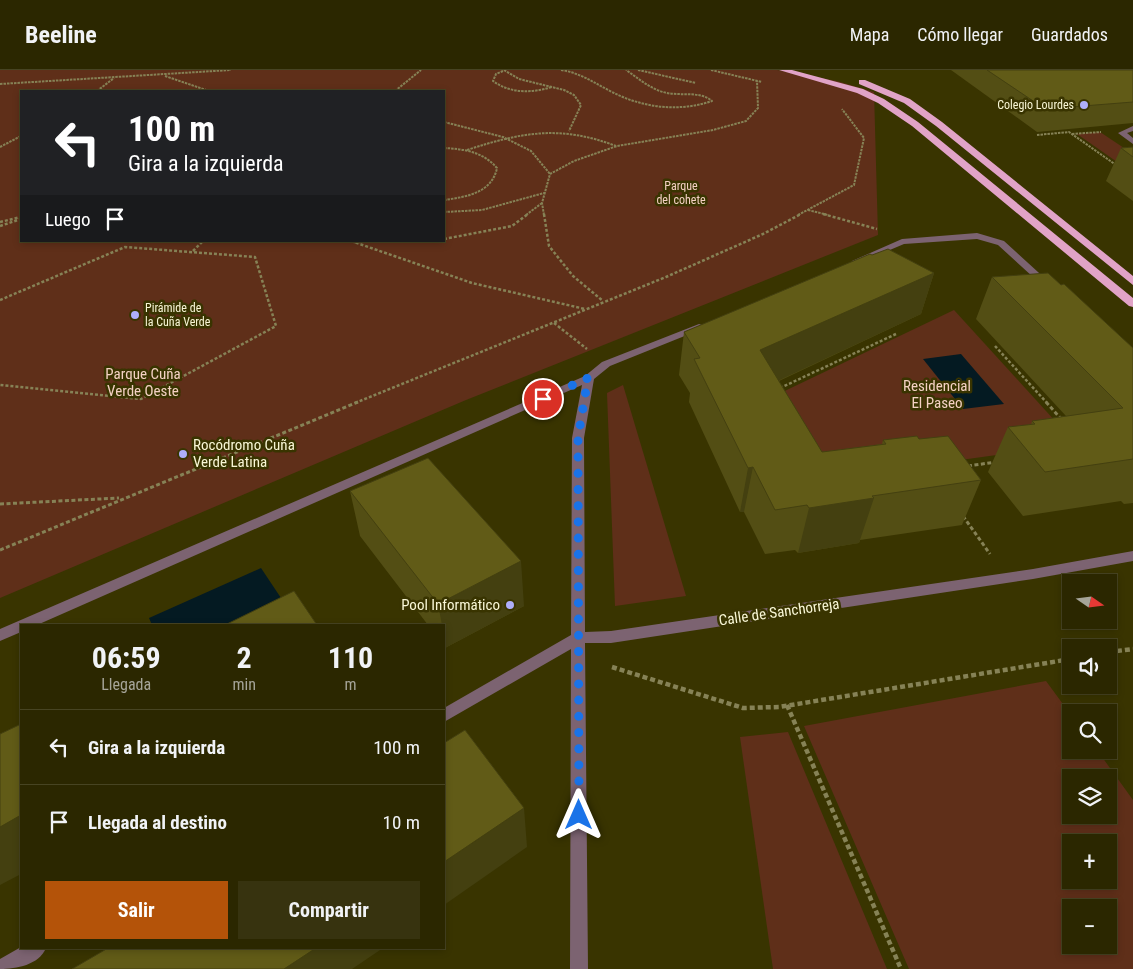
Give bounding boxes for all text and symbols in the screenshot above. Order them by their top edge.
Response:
text: Beeline [25,21,97,49]
text: Mapa [850,24,889,45]
text: Cómo llegar [917,24,1003,45]
text: Guardados [1031,24,1108,45]
place label: Colegio Lourdes [997,98,1074,112]
marker: Colegio Lourdes [1078,99,1090,111]
text: 100 m [128,109,215,150]
icon: left [45,110,110,175]
text: Gira a la izquierda [128,151,284,176]
park label: Parque del cohete [656,179,706,207]
icon: arrive [101,205,129,233]
text: Luego [45,208,91,231]
place label: Pirámide de la Cuña Verde [145,301,211,329]
marker: Pirámide de la Cuña Verde [129,309,141,321]
park label: Parque Cuña Verde Oeste [105,365,181,400]
park label: Residencial El Paseo [903,377,971,412]
pin [522,378,564,420]
icon: arrive [529,385,557,413]
place label: Rocódromo Cuña Verde Latina [193,436,295,471]
marker: Rocódromo Cuña Verde Latina [177,448,189,460]
north arrow [1062,574,1118,629]
map controls [1062,574,1117,954]
street label: Calle de Sanchorreja [718,595,840,629]
place label: Pool Informático [401,596,500,614]
marker: Pool Informático [504,599,516,611]
button: sound [1062,639,1117,694]
text: 06:59 [92,640,161,675]
text: 2 [237,640,252,675]
text: 110 [328,640,373,675]
text: Llegada [101,675,151,694]
text: min [232,675,256,694]
text: m [344,675,356,694]
button: search [1062,704,1117,759]
icon: left [45,733,73,761]
text: Gira a la izquierda [88,736,225,759]
text: 100 m [373,736,420,759]
button: layers [1062,769,1117,824]
position arrow [552,788,604,840]
icon: arrive [45,808,73,836]
text: Llegada al destino [88,811,227,834]
text: 10 m [383,811,420,834]
button: + [1062,834,1117,889]
button: Salir [45,881,228,939]
button: Compartir [238,881,420,939]
button: − [1062,899,1117,954]

